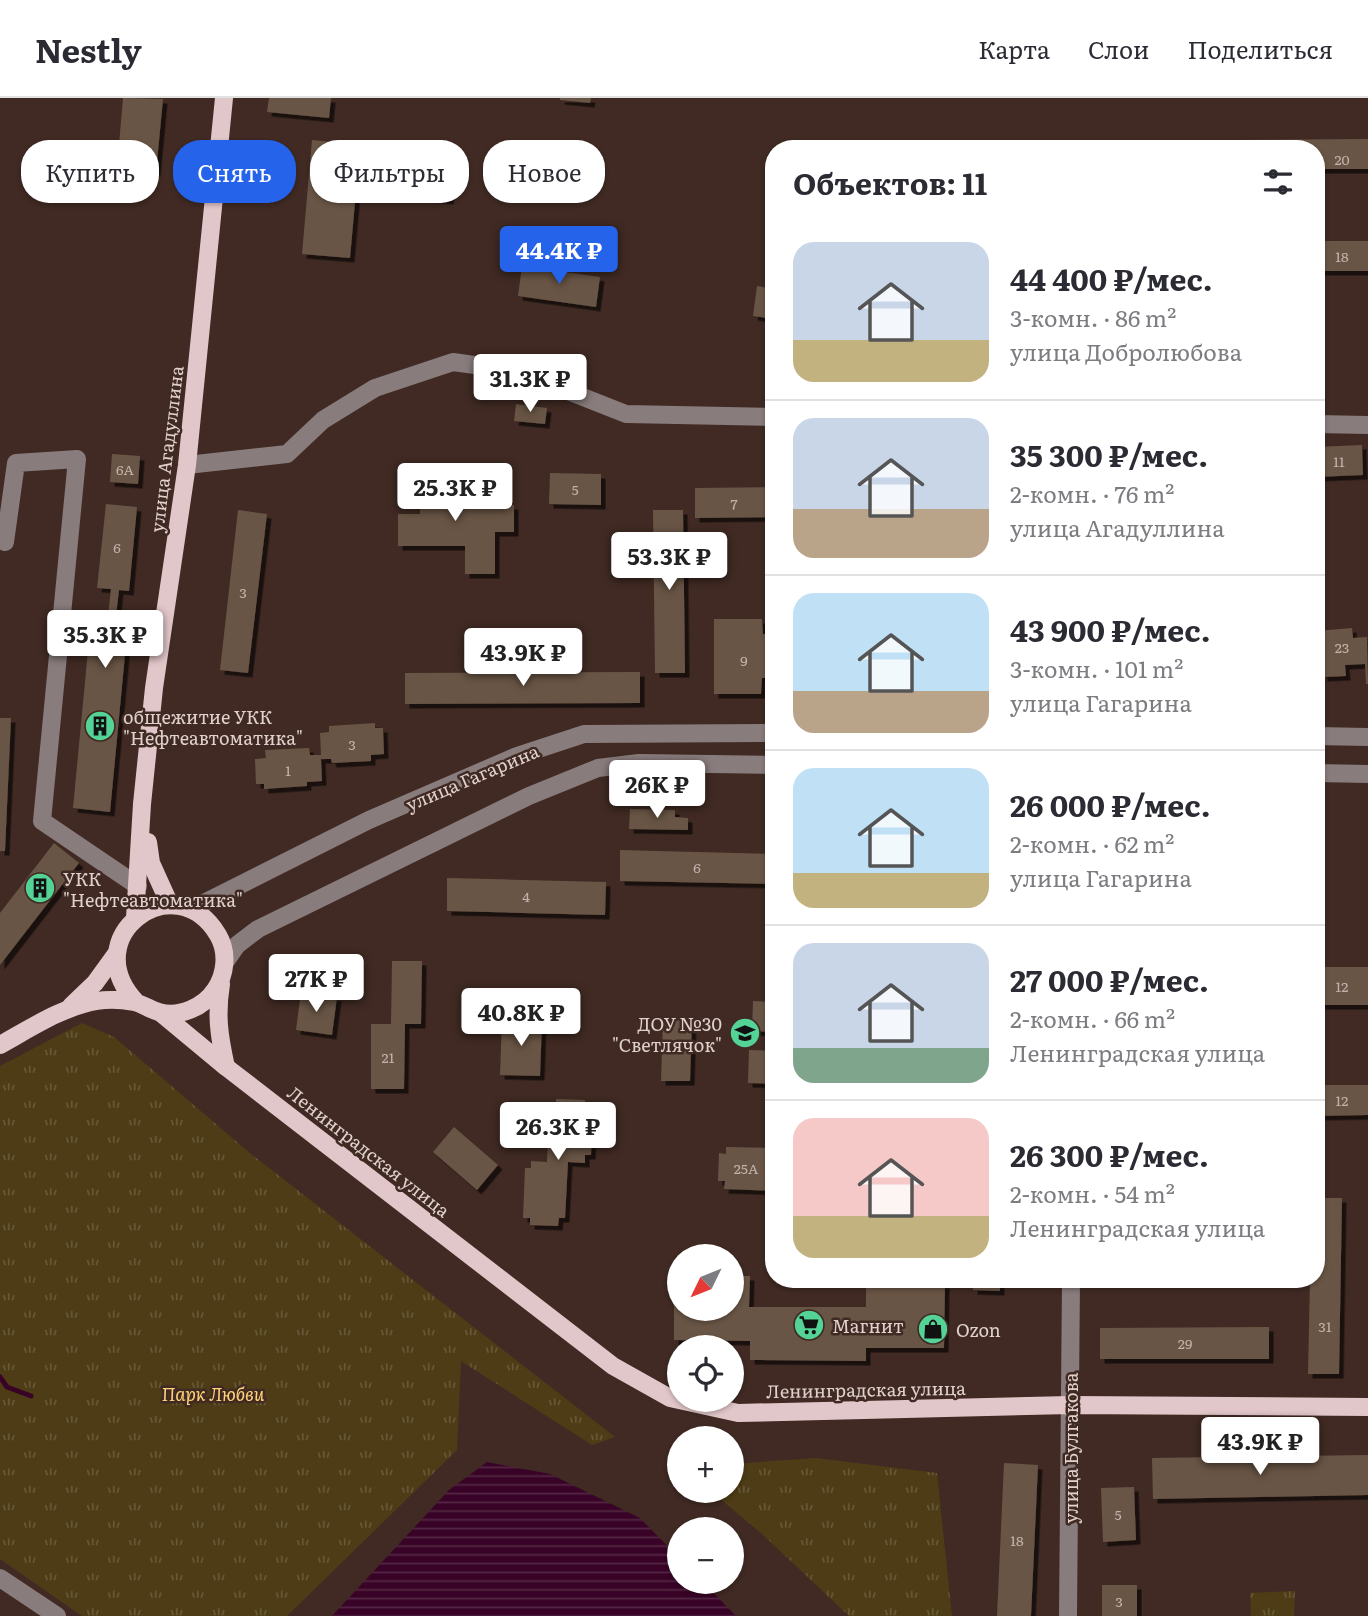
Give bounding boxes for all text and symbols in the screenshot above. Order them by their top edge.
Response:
text: Nestly [35,24,142,73]
text: Карта [978,31,1050,66]
text: Слои [1088,31,1149,66]
text: Поделиться [1187,31,1333,66]
chip: Купить [21,140,159,203]
chip: Снять [173,140,296,203]
chip: Фильтры [310,140,469,203]
chip: Новое [483,140,605,203]
house number: 20 [1334,149,1350,169]
text: Объектов: 11 [793,160,987,204]
icon: filters [1259,163,1297,201]
pin: 44.4K ₽ [494,226,624,286]
text: 44.4K ₽ [516,232,602,266]
house number: 18 [1335,246,1349,266]
text: 44 400 ₽/мес. [1010,256,1213,300]
icon: home [849,270,933,354]
text: 3-комн. · 86 m² [1010,300,1176,334]
text: улица Добролюбова [1010,334,1242,368]
pin: 31.3K ₽ [465,354,595,414]
text: 31.3K ₽ [490,360,570,394]
street label: улица Агадуллина [142,364,190,534]
text: 35 300 ₽/мес. [1010,432,1208,476]
icon: home [849,446,933,530]
house number: 11 [1333,451,1345,471]
house number: 6А [116,459,135,479]
pin: 25.3K ₽ [390,464,520,523]
text: 25.3K ₽ [413,469,497,503]
text: 2-комн. · 76 m² [1010,476,1175,510]
house number: 5 [571,479,579,499]
house number: 7 [730,493,738,513]
text: улица Агадуллина [1010,510,1225,544]
pin: 53.3K ₽ [604,532,734,592]
house number: 6 [113,537,121,557]
text: 53.3K ₽ [627,538,711,572]
house number: 3 [239,582,247,602]
text: 43 900 ₽/мес. [1010,607,1211,651]
pin: 35.3K ₽ [40,610,170,670]
text: 35.3K ₽ [63,616,147,650]
icon: home [849,621,933,705]
pin: 43.9K ₽ [458,628,588,688]
text: 43.9K ₽ [480,634,566,668]
house number: 23 [1335,637,1349,657]
house number: 9 [740,650,748,670]
text: 3-комн. · 101 m² [1010,651,1183,685]
text: улица Гагарина [1010,685,1192,719]
place label: общежитие УКК "Нефтеавтоматика" [123,703,303,751]
building icon: общежитие УКК "Нефтеавтоматика" [83,709,117,743]
house number: 3 [348,734,356,754]
street label: улица Гагарина [401,737,543,817]
house number: 1 [285,760,291,780]
pin: 26K ₽ [608,760,706,820]
text: 26K ₽ [625,766,689,800]
text: 26 000 ₽/мес. [1010,782,1211,826]
icon: home [849,796,933,880]
text: 2-комн. · 62 m² [1010,826,1175,860]
house number: 6 [693,857,701,877]
text: улица Гагарина [1010,860,1192,894]
place label: УКК "Нефтеавтоматика" [63,865,243,913]
building icon: УКК "Нефтеавтоматика" [23,871,57,905]
house number: 4 [522,886,530,906]
pin: 27K ₽ [267,954,365,1014]
text: 27 000 ₽/мес. [1010,957,1209,1001]
text: 27K ₽ [285,960,347,994]
icon: home [849,971,933,1055]
house number: 12 [1336,976,1348,996]
pin: 40.8K ₽ [456,988,586,1048]
text: 40.8K ₽ [477,994,565,1028]
text: 2-комн. · 66 m² [1010,1001,1175,1035]
place label: ДОУ №30 "Светлячок" [612,1010,722,1058]
school or university icon: ДОУ №30 "Светлячок" [728,1016,762,1050]
text: Ленинградская улица [1010,1035,1265,1069]
house number: 21 [382,1047,395,1067]
street label: Ленинградская улица [282,1079,456,1223]
house number: 12 [1336,1090,1348,1110]
pin: 26.3K ₽ [493,1102,623,1162]
text: 26.3K ₽ [516,1108,600,1142]
text: 26 300 ₽/мес. [1010,1132,1209,1176]
icon: home [849,1146,933,1230]
house number: 25А [734,1158,759,1178]
text: 2-комн. · 54 m² [1010,1176,1175,1210]
text: Ленинградская улица [1010,1210,1265,1244]
north arrow [667,1244,744,1321]
map controls [667,1244,744,1594]
supermarket icon: Магнит [792,1308,826,1342]
place label: Магнит [832,1312,904,1339]
shop icon: Ozon [916,1312,950,1346]
place label: Ozon [956,1316,1001,1343]
house number: 31 [1318,1316,1332,1336]
house number: 29 [1178,1333,1192,1353]
button: locate [667,1335,744,1412]
street label: улица Булгакова [1057,1372,1084,1523]
street label: Ленинградская улица [766,1374,966,1404]
park label: Парк Любви [162,1380,265,1407]
pin: 43.9K ₽ [1195,1418,1325,1477]
text: 43.9K ₽ [1217,1423,1303,1457]
button: + [667,1426,744,1503]
house number: 5 [1114,1504,1122,1524]
button: − [667,1517,744,1594]
house number: 18 [1010,1530,1024,1550]
house number: 3 [1115,1591,1123,1611]

